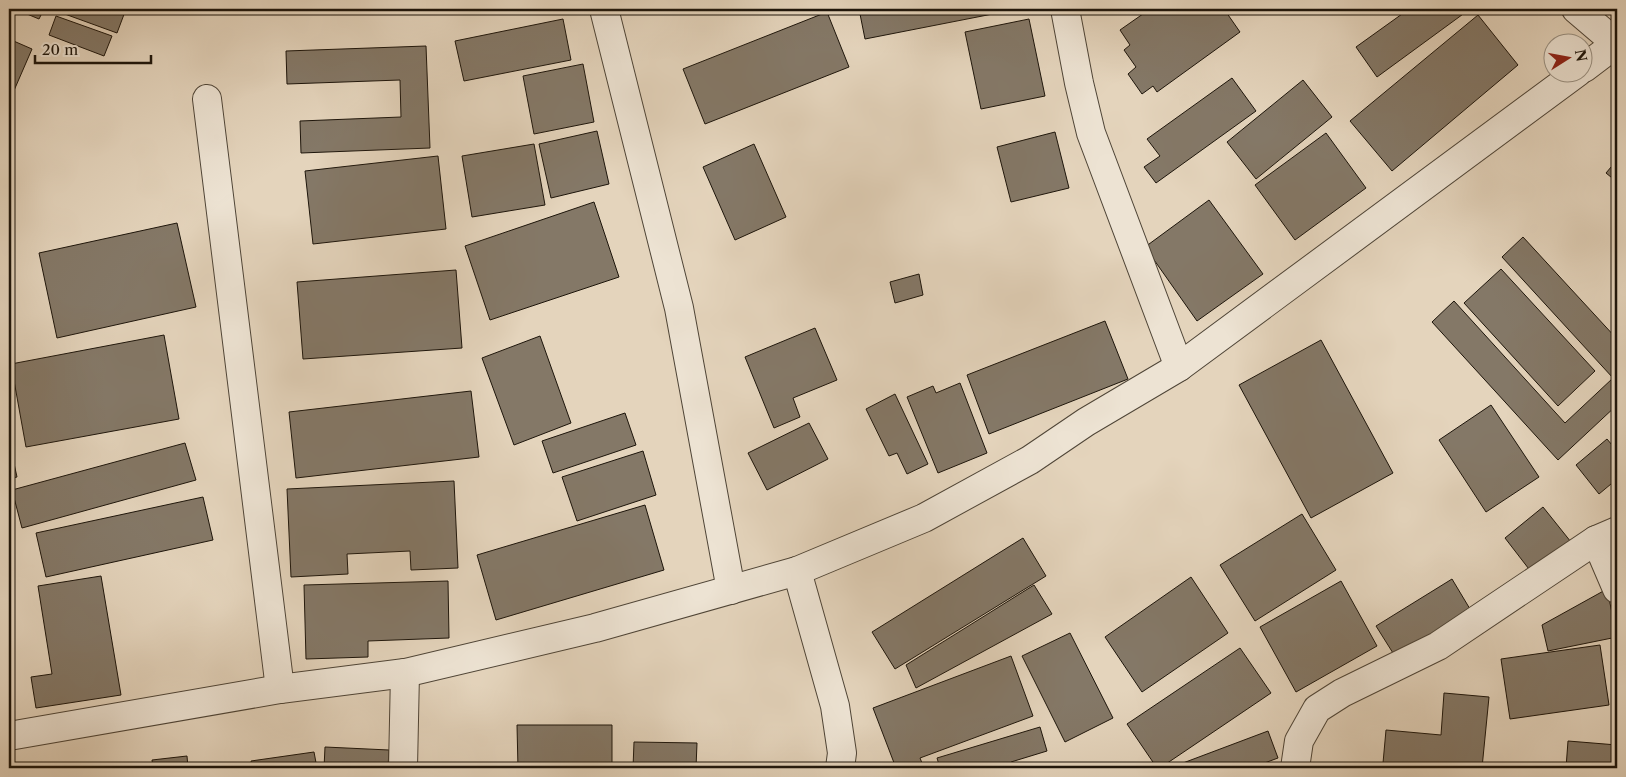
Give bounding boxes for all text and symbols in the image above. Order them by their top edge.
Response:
scale bar [35,32,151,64]
north arrow [1544,32,1594,82]
text: 20 m [42,40,78,59]
text: N [1571,48,1591,63]

